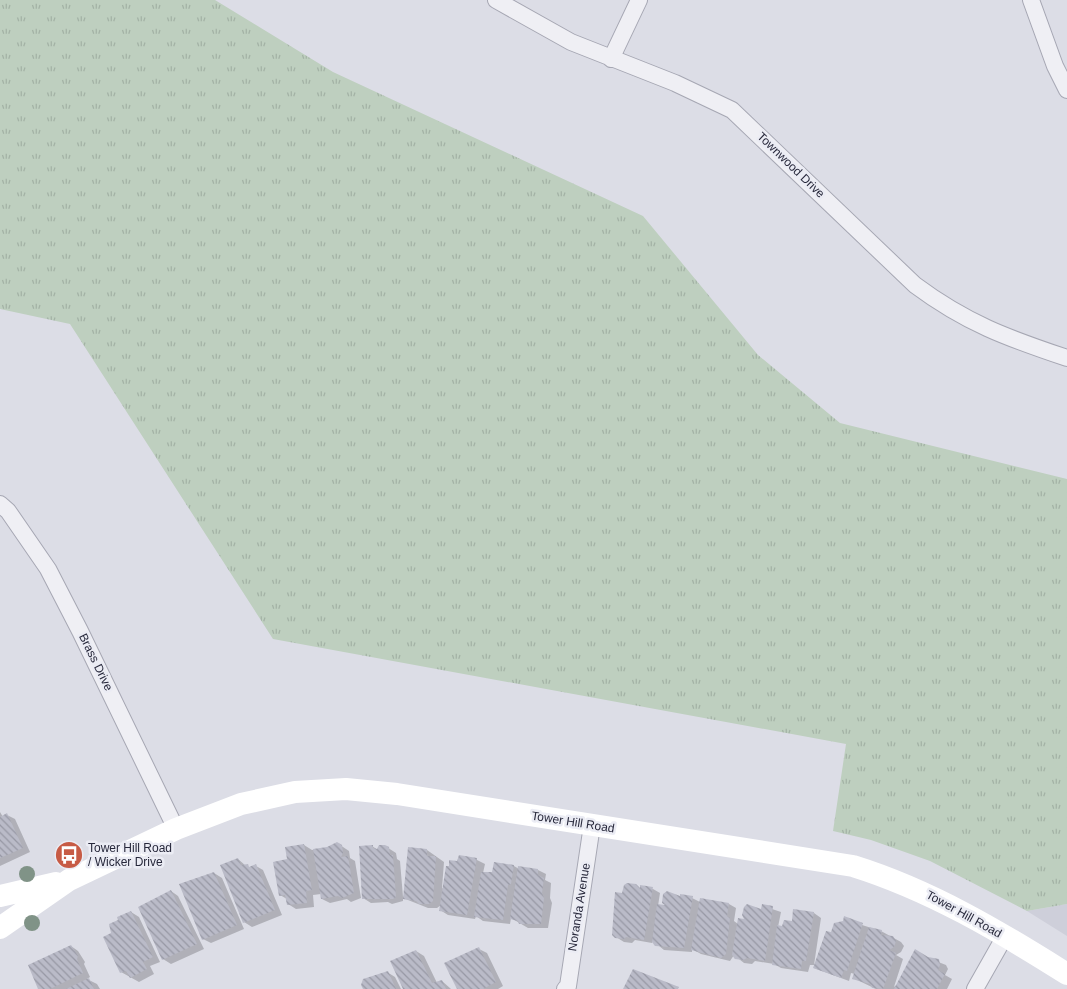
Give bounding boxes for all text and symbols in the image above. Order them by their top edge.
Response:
street label: Townwood Drive [754,129,828,201]
street label: Brass Drive [76,631,116,693]
street label: Tower Hill Road [530,809,616,835]
bus stop icon: Tower Hill Road / Wicker Drive [54,840,84,870]
place label: Tower Hill Road / Wicker Drive [88,841,172,869]
street label: Noranda Avenue [565,862,593,952]
street label: Tower Hill Road [924,888,1004,940]

